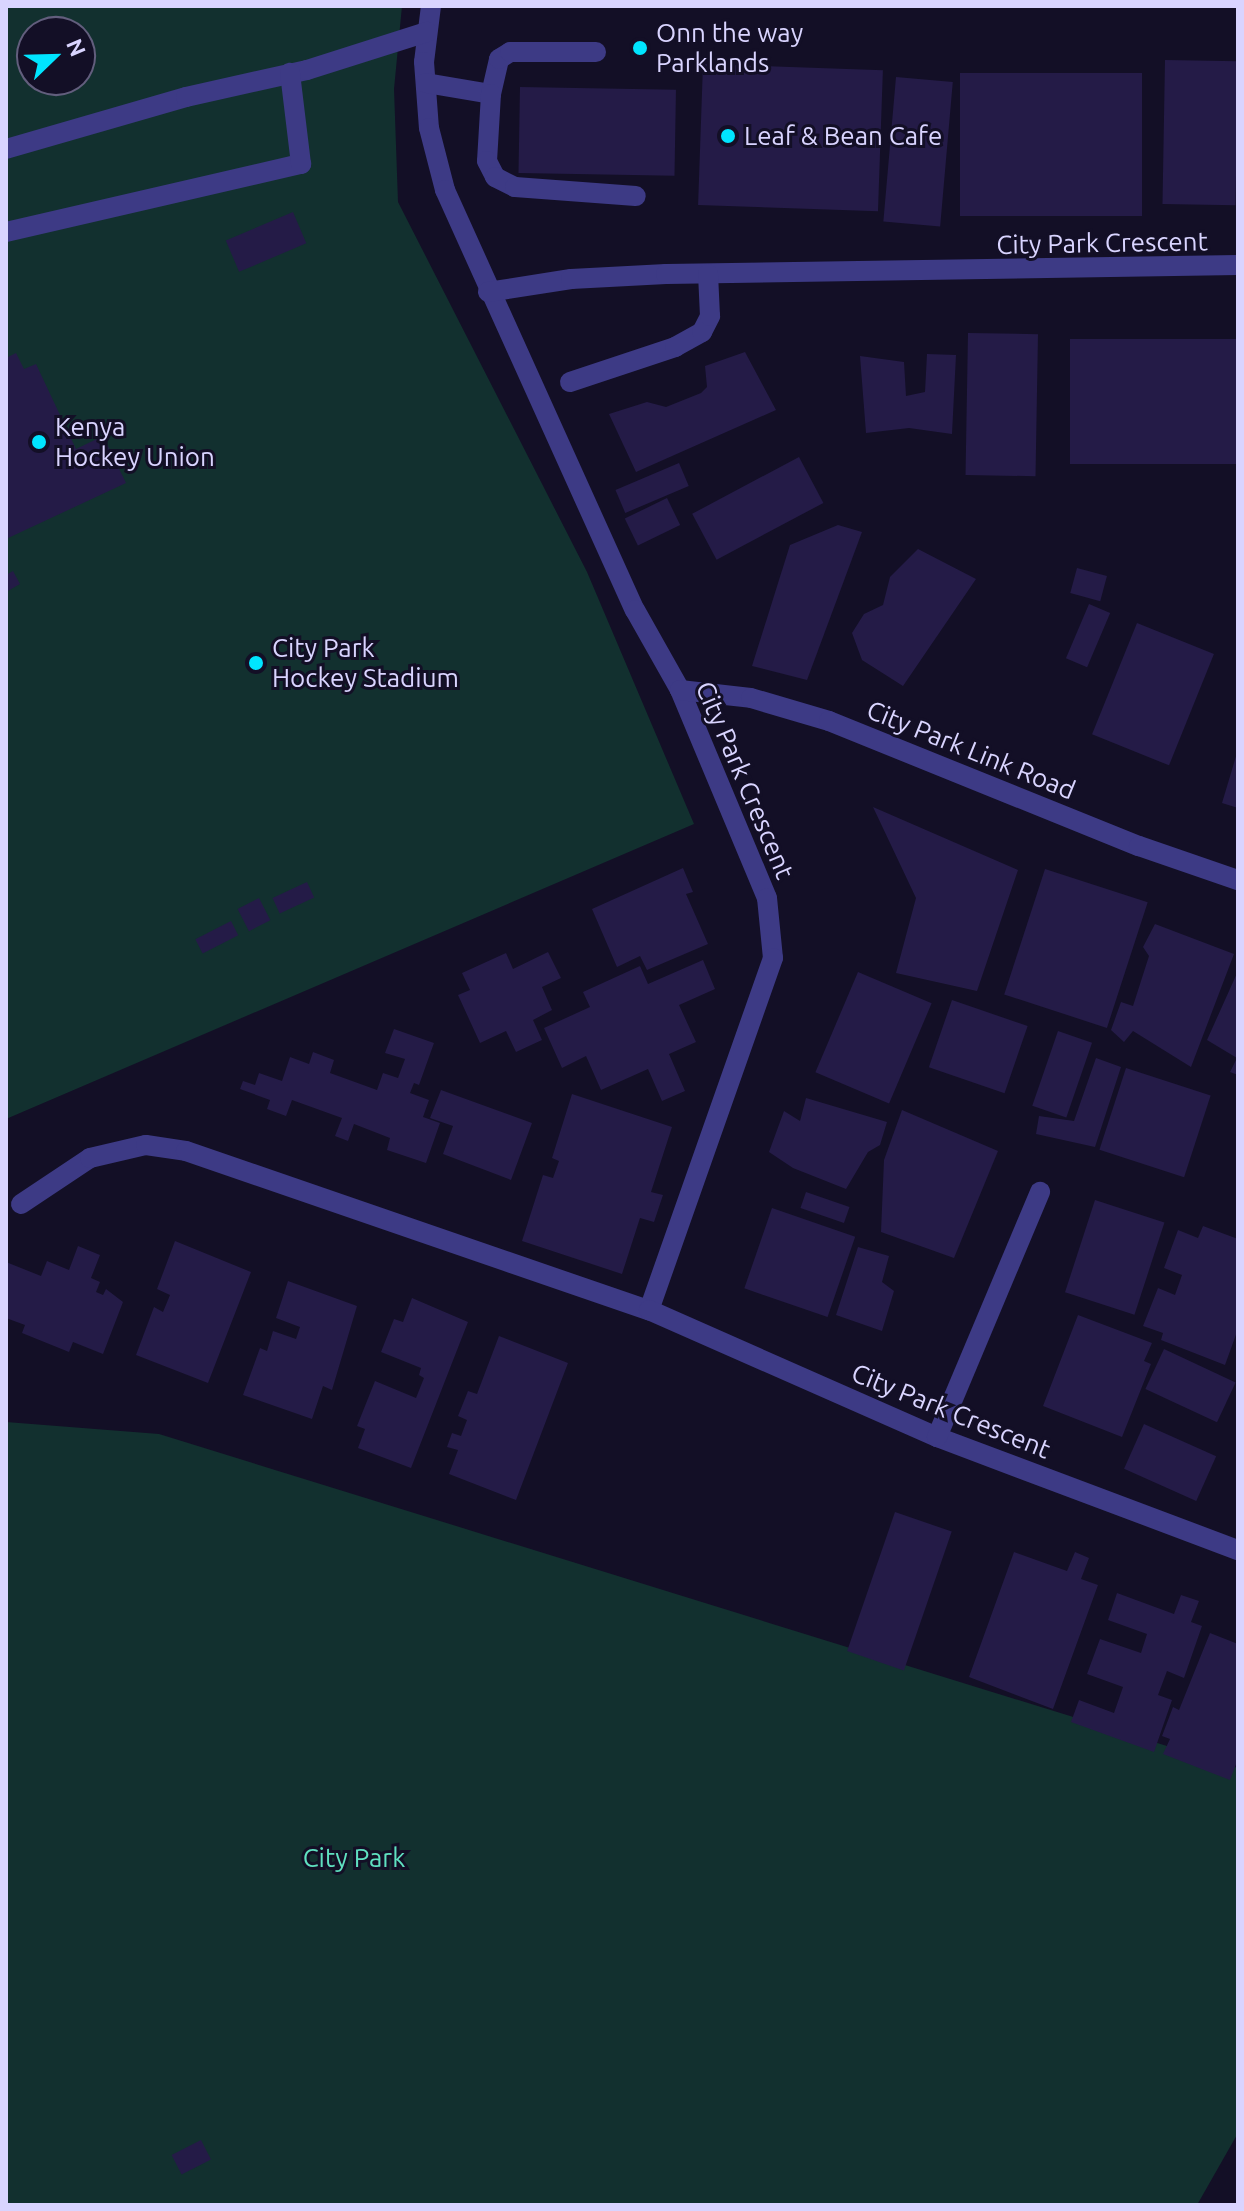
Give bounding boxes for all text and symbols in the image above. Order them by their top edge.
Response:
north arrow [16,16,96,96]
place label: Onn the way Parklands [656,17,803,78]
text: N [62,35,91,60]
marker: Onn the way Parklands [631,39,649,57]
place label: Leaf & Bean Cafe [744,120,942,152]
marker: Leaf & Bean Cafe [719,127,737,145]
street label: City Park Crescent [996,226,1208,260]
place label: Kenya Hockey Union [55,411,215,472]
marker: Kenya Hockey Union [30,433,48,451]
place label: City Park Hockey Stadium [272,632,459,694]
marker: City Park Hockey Stadium [247,654,265,672]
street label: City Park Crescent [689,677,801,883]
street label: City Park Link Road [862,694,1080,806]
street label: City Park Crescent [847,1357,1055,1465]
park label: City Park [303,1842,405,1874]

